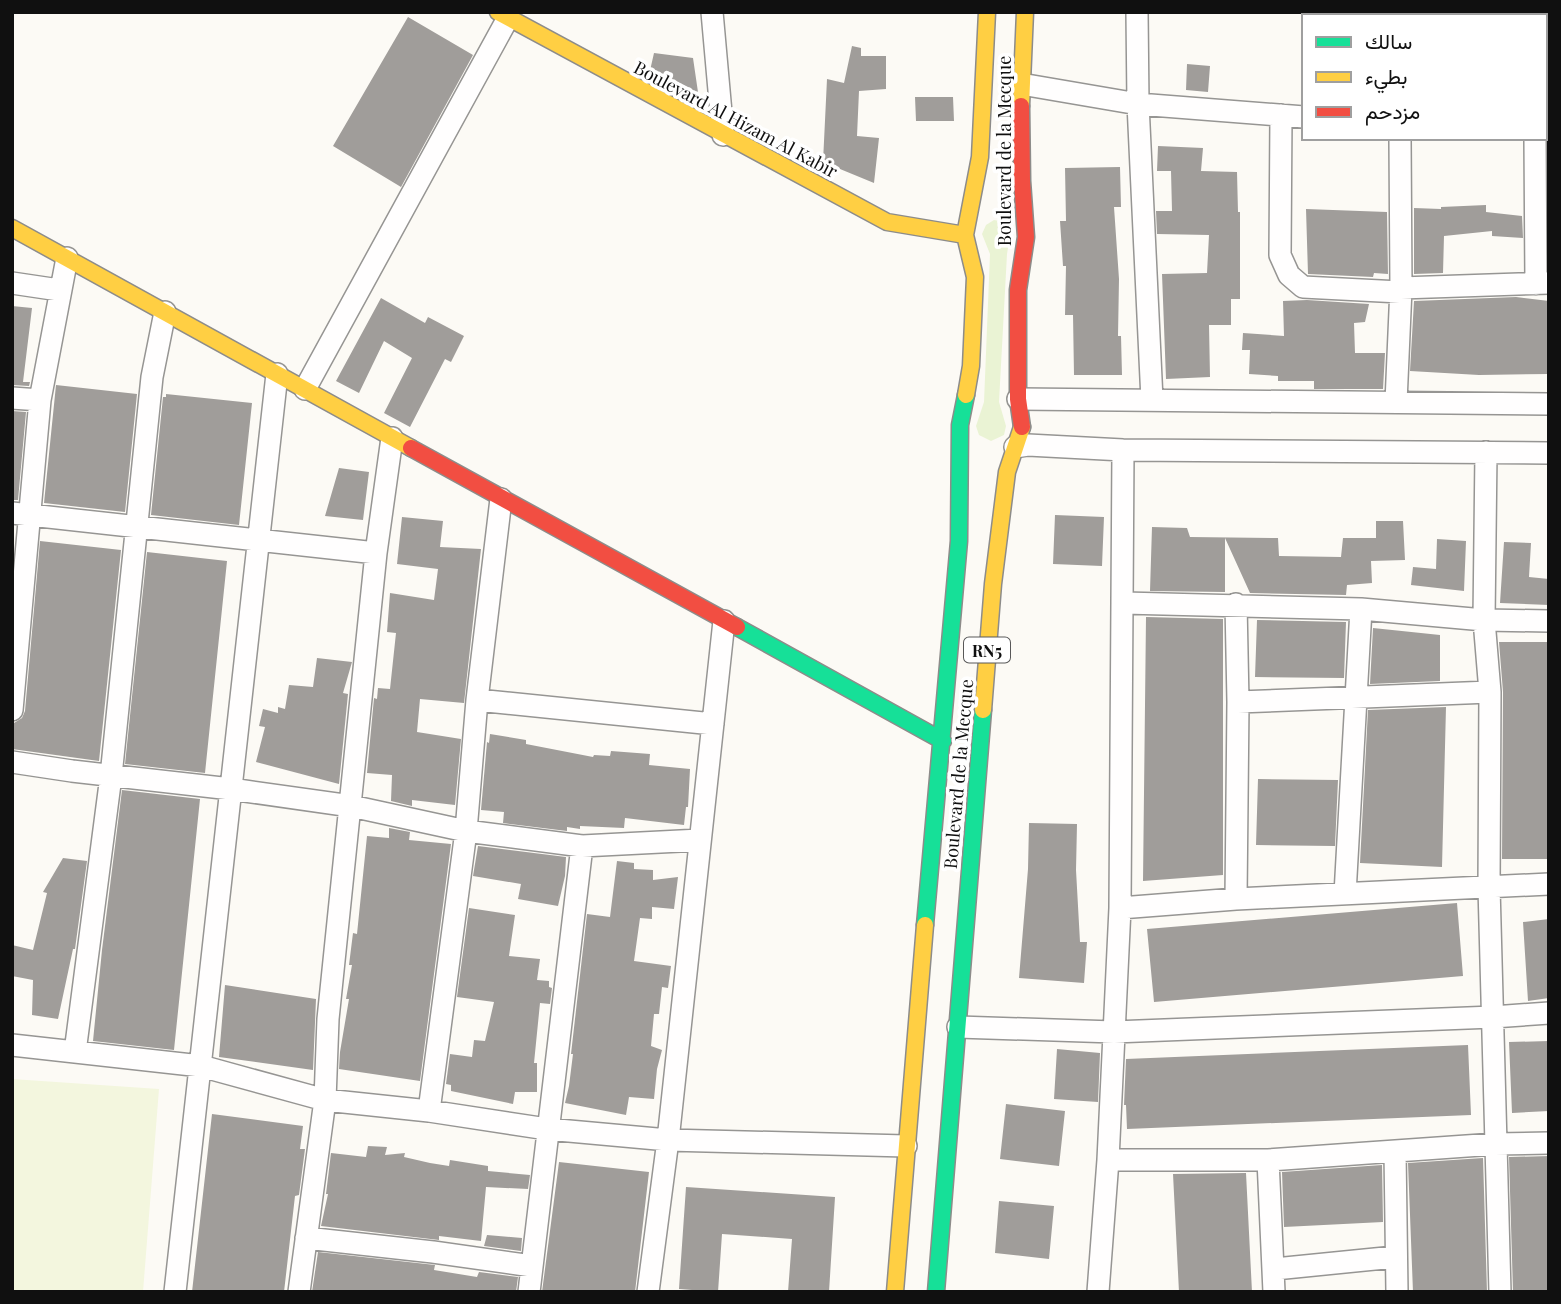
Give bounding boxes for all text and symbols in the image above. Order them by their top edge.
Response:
legend [1302,14,1547,140]
text: سالك [1365,26,1412,54]
street label: Boulevard Al Hizam Al Kabir [630,55,842,183]
street label: Boulevard de la Mecque [992,56,1016,246]
text: بطيء [1365,61,1408,94]
text: مزدحم [1365,96,1420,126]
road number: RN5 [964,638,1010,663]
street label: Boulevard de la Mecque [938,678,978,870]

